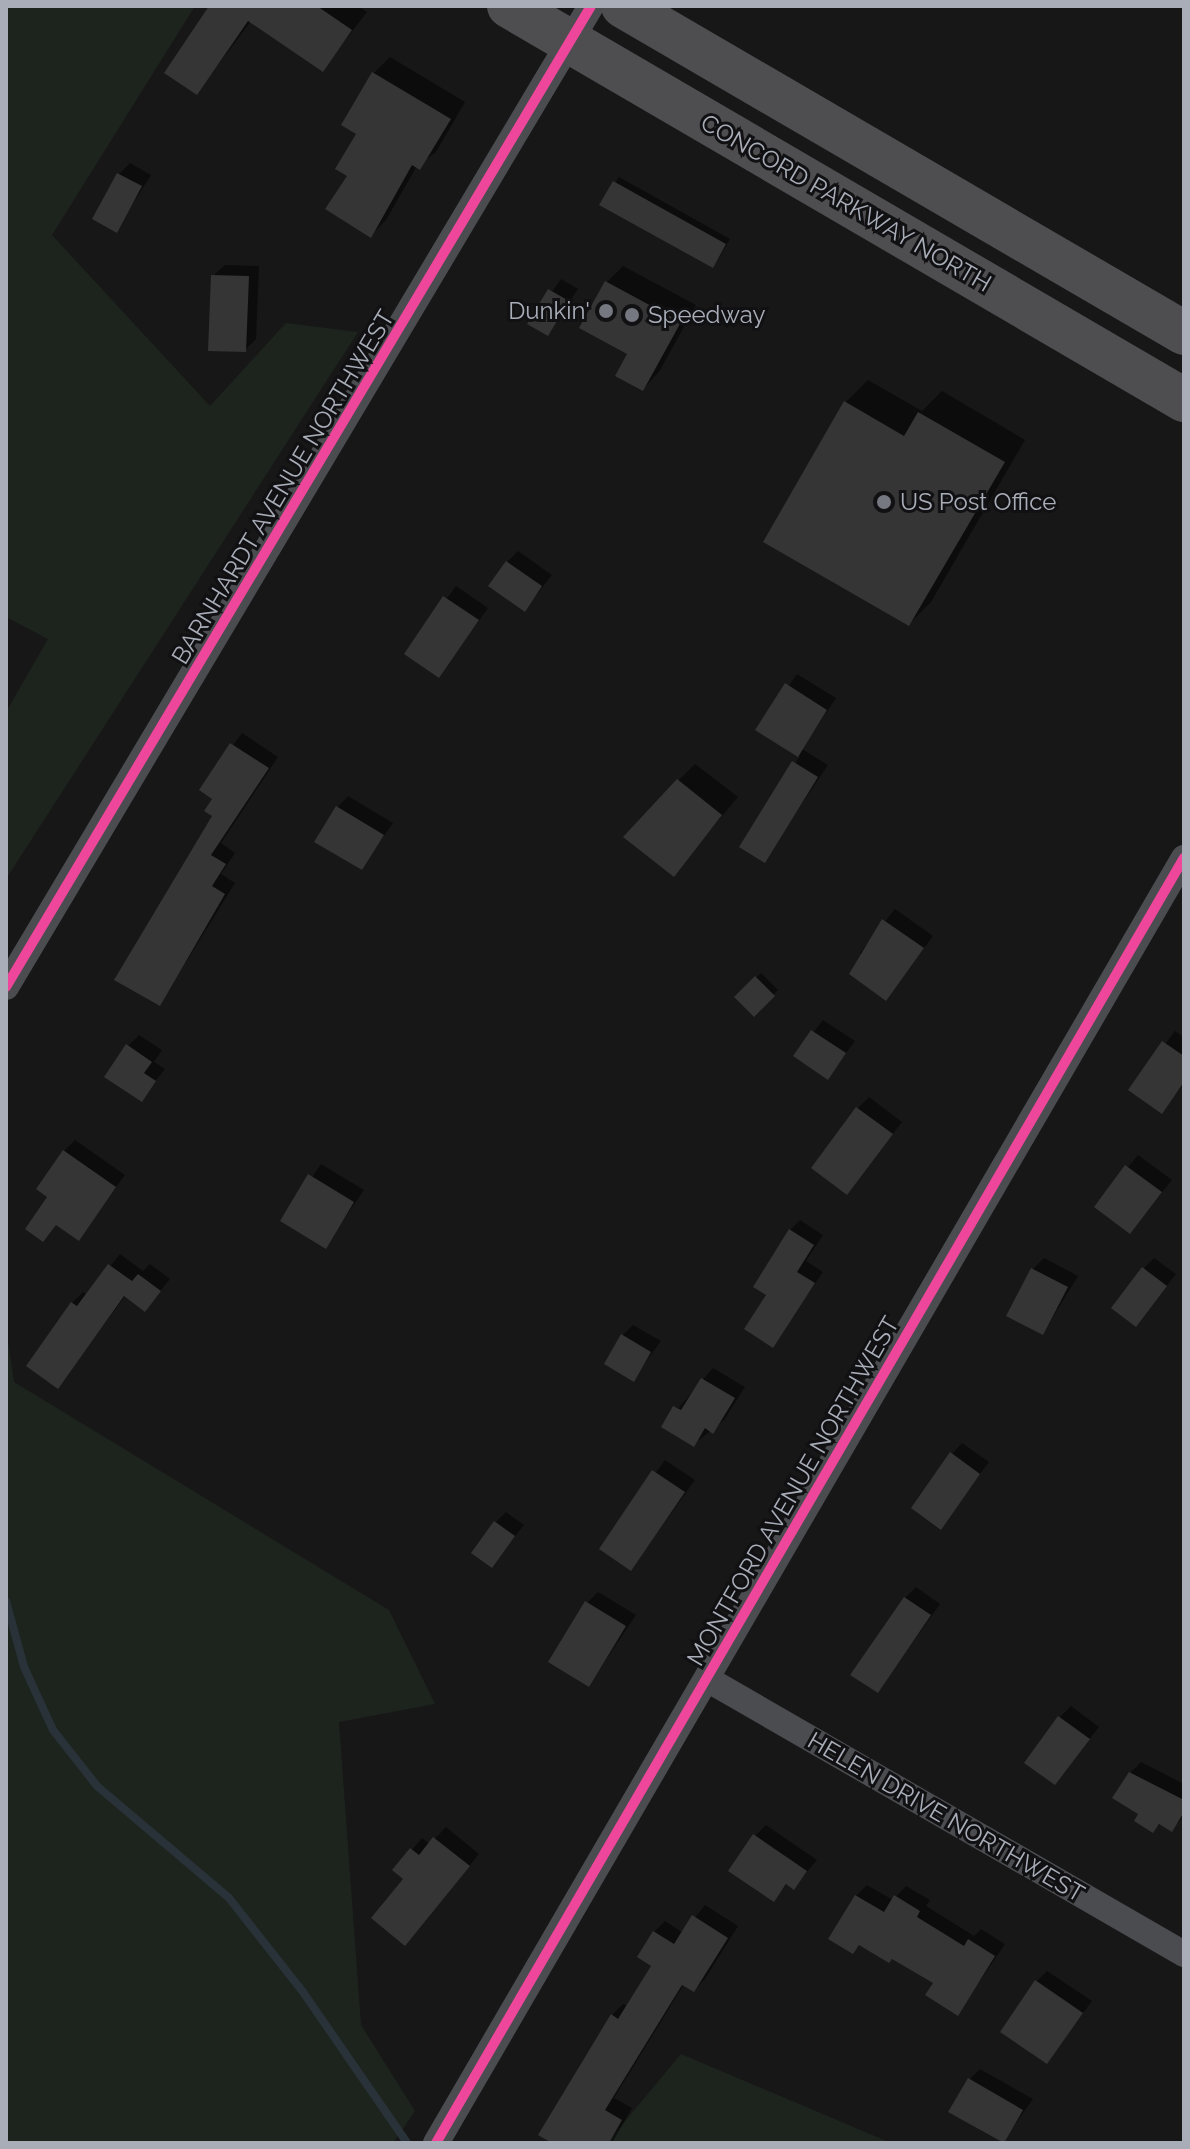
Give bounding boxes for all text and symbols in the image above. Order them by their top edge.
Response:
street label: CONCORD PARKWAY NORTH [695,108,997,298]
place label: Dunkin' [508,297,590,325]
place label: Speedway [648,301,765,329]
marker: Dunkin' [597,302,615,320]
street label: BARNHARDT AVENUE NORTHWEST [165,304,401,670]
marker: Speedway [623,306,641,324]
place label: US Post Office [900,488,1056,516]
marker: US Post Office [875,493,893,511]
street label: MONTFORD AVENUE NORTHWEST [681,1311,905,1671]
street label: HELEN DRIVE NORTHWEST [803,1726,1089,1908]

